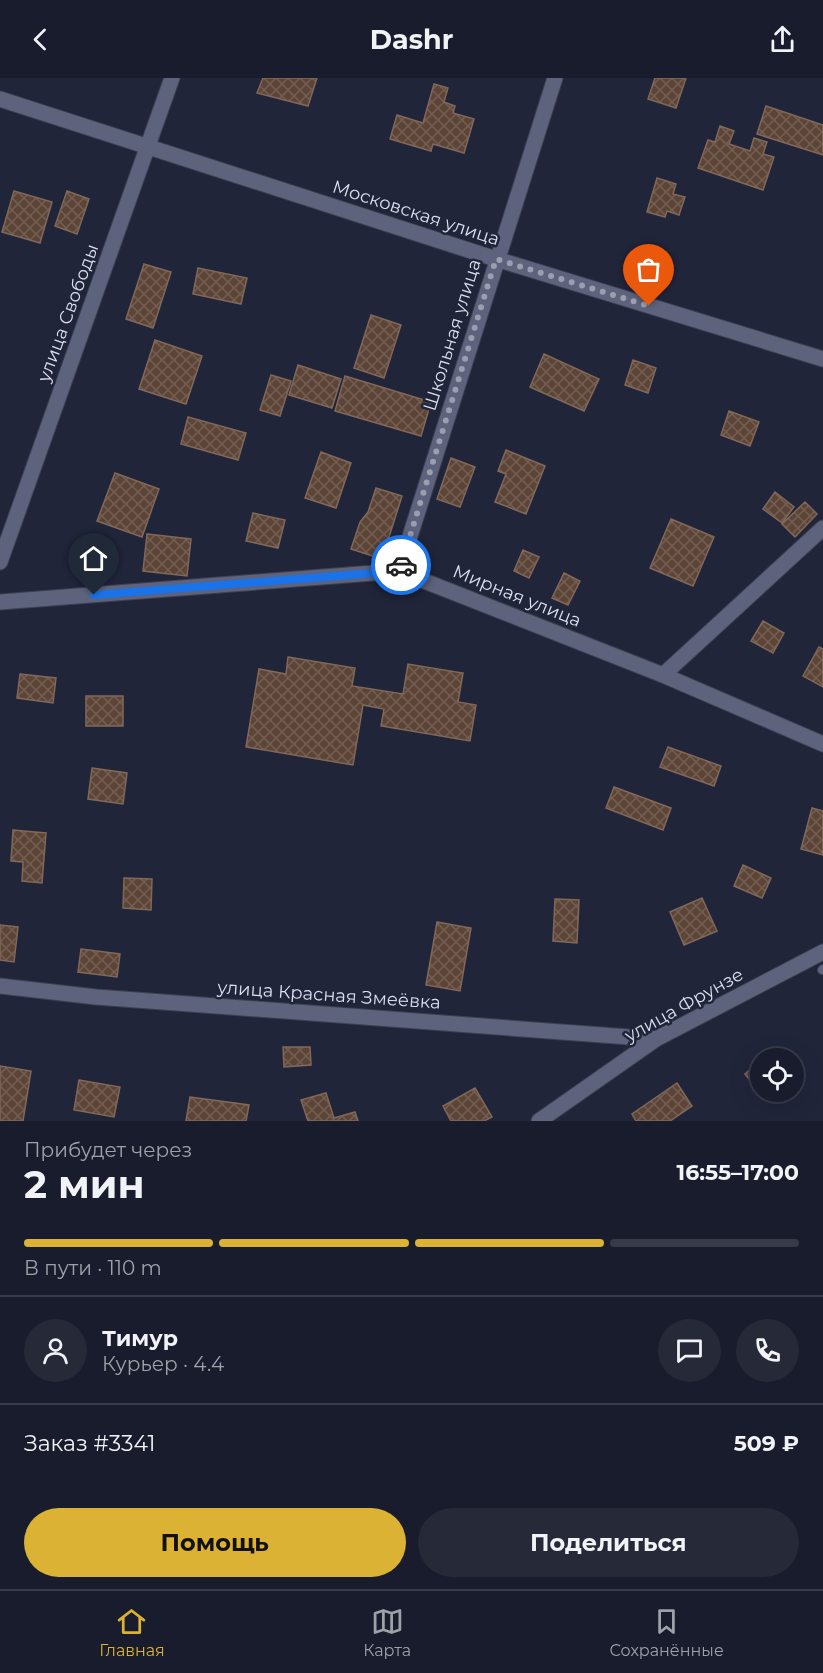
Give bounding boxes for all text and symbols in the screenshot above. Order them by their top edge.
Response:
icon: back [24,23,57,56]
text: Dashr [370,23,453,56]
icon: share [766,23,799,56]
street label: Московская улица [330,176,502,250]
street label: улица Свободы [32,241,103,386]
pin [623,244,674,306]
icon: bag [632,253,665,286]
street label: Школьная улица [418,257,486,413]
pin [68,533,119,595]
courier [371,535,431,595]
icon: home [77,542,110,575]
icon: car [385,549,418,582]
street label: Мирная улица [450,560,584,632]
street label: улица Фрунзе [620,963,747,1047]
street label: улица Красная Змеёвка [216,976,441,1014]
map controls [750,1048,804,1102]
button: locate [750,1048,804,1102]
text: Прибудет через [24,1138,192,1162]
text: 16:55–17:00 [677,1159,799,1186]
text: 2 мин [24,1160,145,1208]
text: В пути · 110 m [24,1256,162,1280]
button: person [24,1319,87,1382]
button: chat [658,1319,721,1382]
button: phone [736,1319,799,1382]
text: Тимур [102,1325,178,1352]
text: Курьер · 4.4 [102,1352,224,1376]
text: Заказ #3341 [24,1430,155,1457]
text: 509 ₽ [734,1430,799,1457]
button: Помощь [24,1508,406,1577]
button: Поделиться [418,1508,799,1577]
tab: Главная [99,1605,165,1660]
tab: Карта [363,1605,411,1660]
tab: Сохранённые [609,1605,724,1660]

